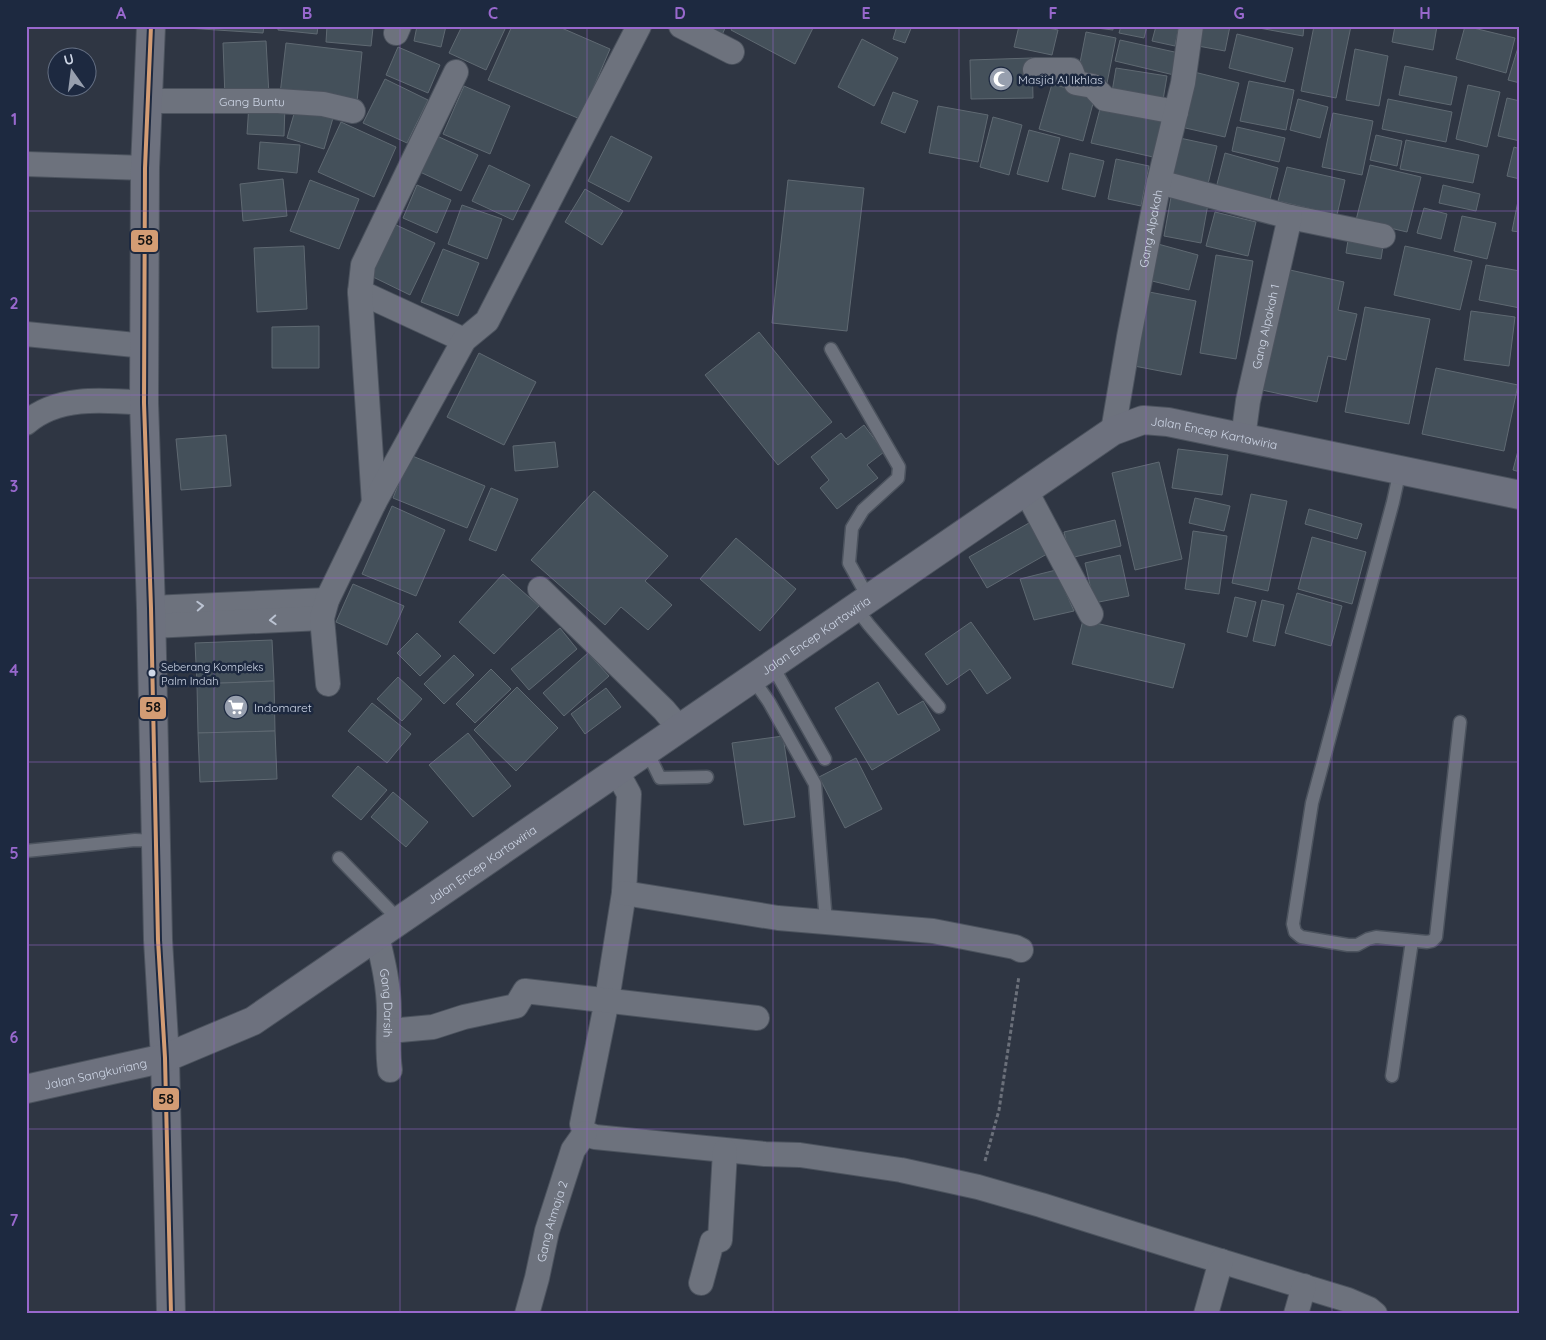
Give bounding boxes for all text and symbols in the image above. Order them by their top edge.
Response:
text: A [116,3,127,23]
text: B [302,3,312,23]
text: C [488,3,498,23]
text: D [674,3,686,23]
text: E [861,3,871,23]
text: F [1049,3,1058,23]
text: G [1233,3,1245,23]
text: H [1419,3,1431,23]
north arrow [48,48,98,98]
text: U [62,49,76,69]
mosque icon: Masjid Al Ikhlas [988,66,1014,92]
place label: Masjid Al Ikhlas [1018,72,1103,87]
street label: Gang Buntu [219,94,285,109]
text: 1 [11,109,17,129]
street label: Gang Alpakah [1135,188,1165,269]
line badge: 58 [130,229,159,253]
text: 58 [137,231,153,249]
street label: Gang Alpakah 1 [1248,282,1282,370]
text: 2 [9,293,19,313]
street label: Jalan Encep Kartawiria [1150,413,1279,452]
text: 3 [10,476,18,496]
street label: Jalan Encep Kartawiria [758,592,873,678]
one-way arrow [196,601,204,612]
one-way arrow [269,615,277,625]
text: 4 [9,660,19,680]
place label: Seberang Kompleks Palm Indah [161,660,263,688]
marker: Seberang Kompleks Palm Indah [147,668,157,678]
supermarket icon: Indomaret [223,694,249,720]
line badge: 58 [139,696,167,720]
text: 58 [145,698,161,716]
place label: Indomaret [254,700,312,715]
street label: Jalan Encep Kartawiria [424,822,539,907]
text: 5 [9,843,19,863]
street label: Gang Darsih [377,967,397,1038]
text: 6 [10,1027,19,1047]
street label: Jalan Sangkuriang [42,1055,148,1092]
line badge: 58 [152,1087,180,1111]
text: 58 [158,1090,174,1108]
street label: Gang Atmaja 2 [533,1178,570,1263]
text: 7 [10,1210,19,1230]

